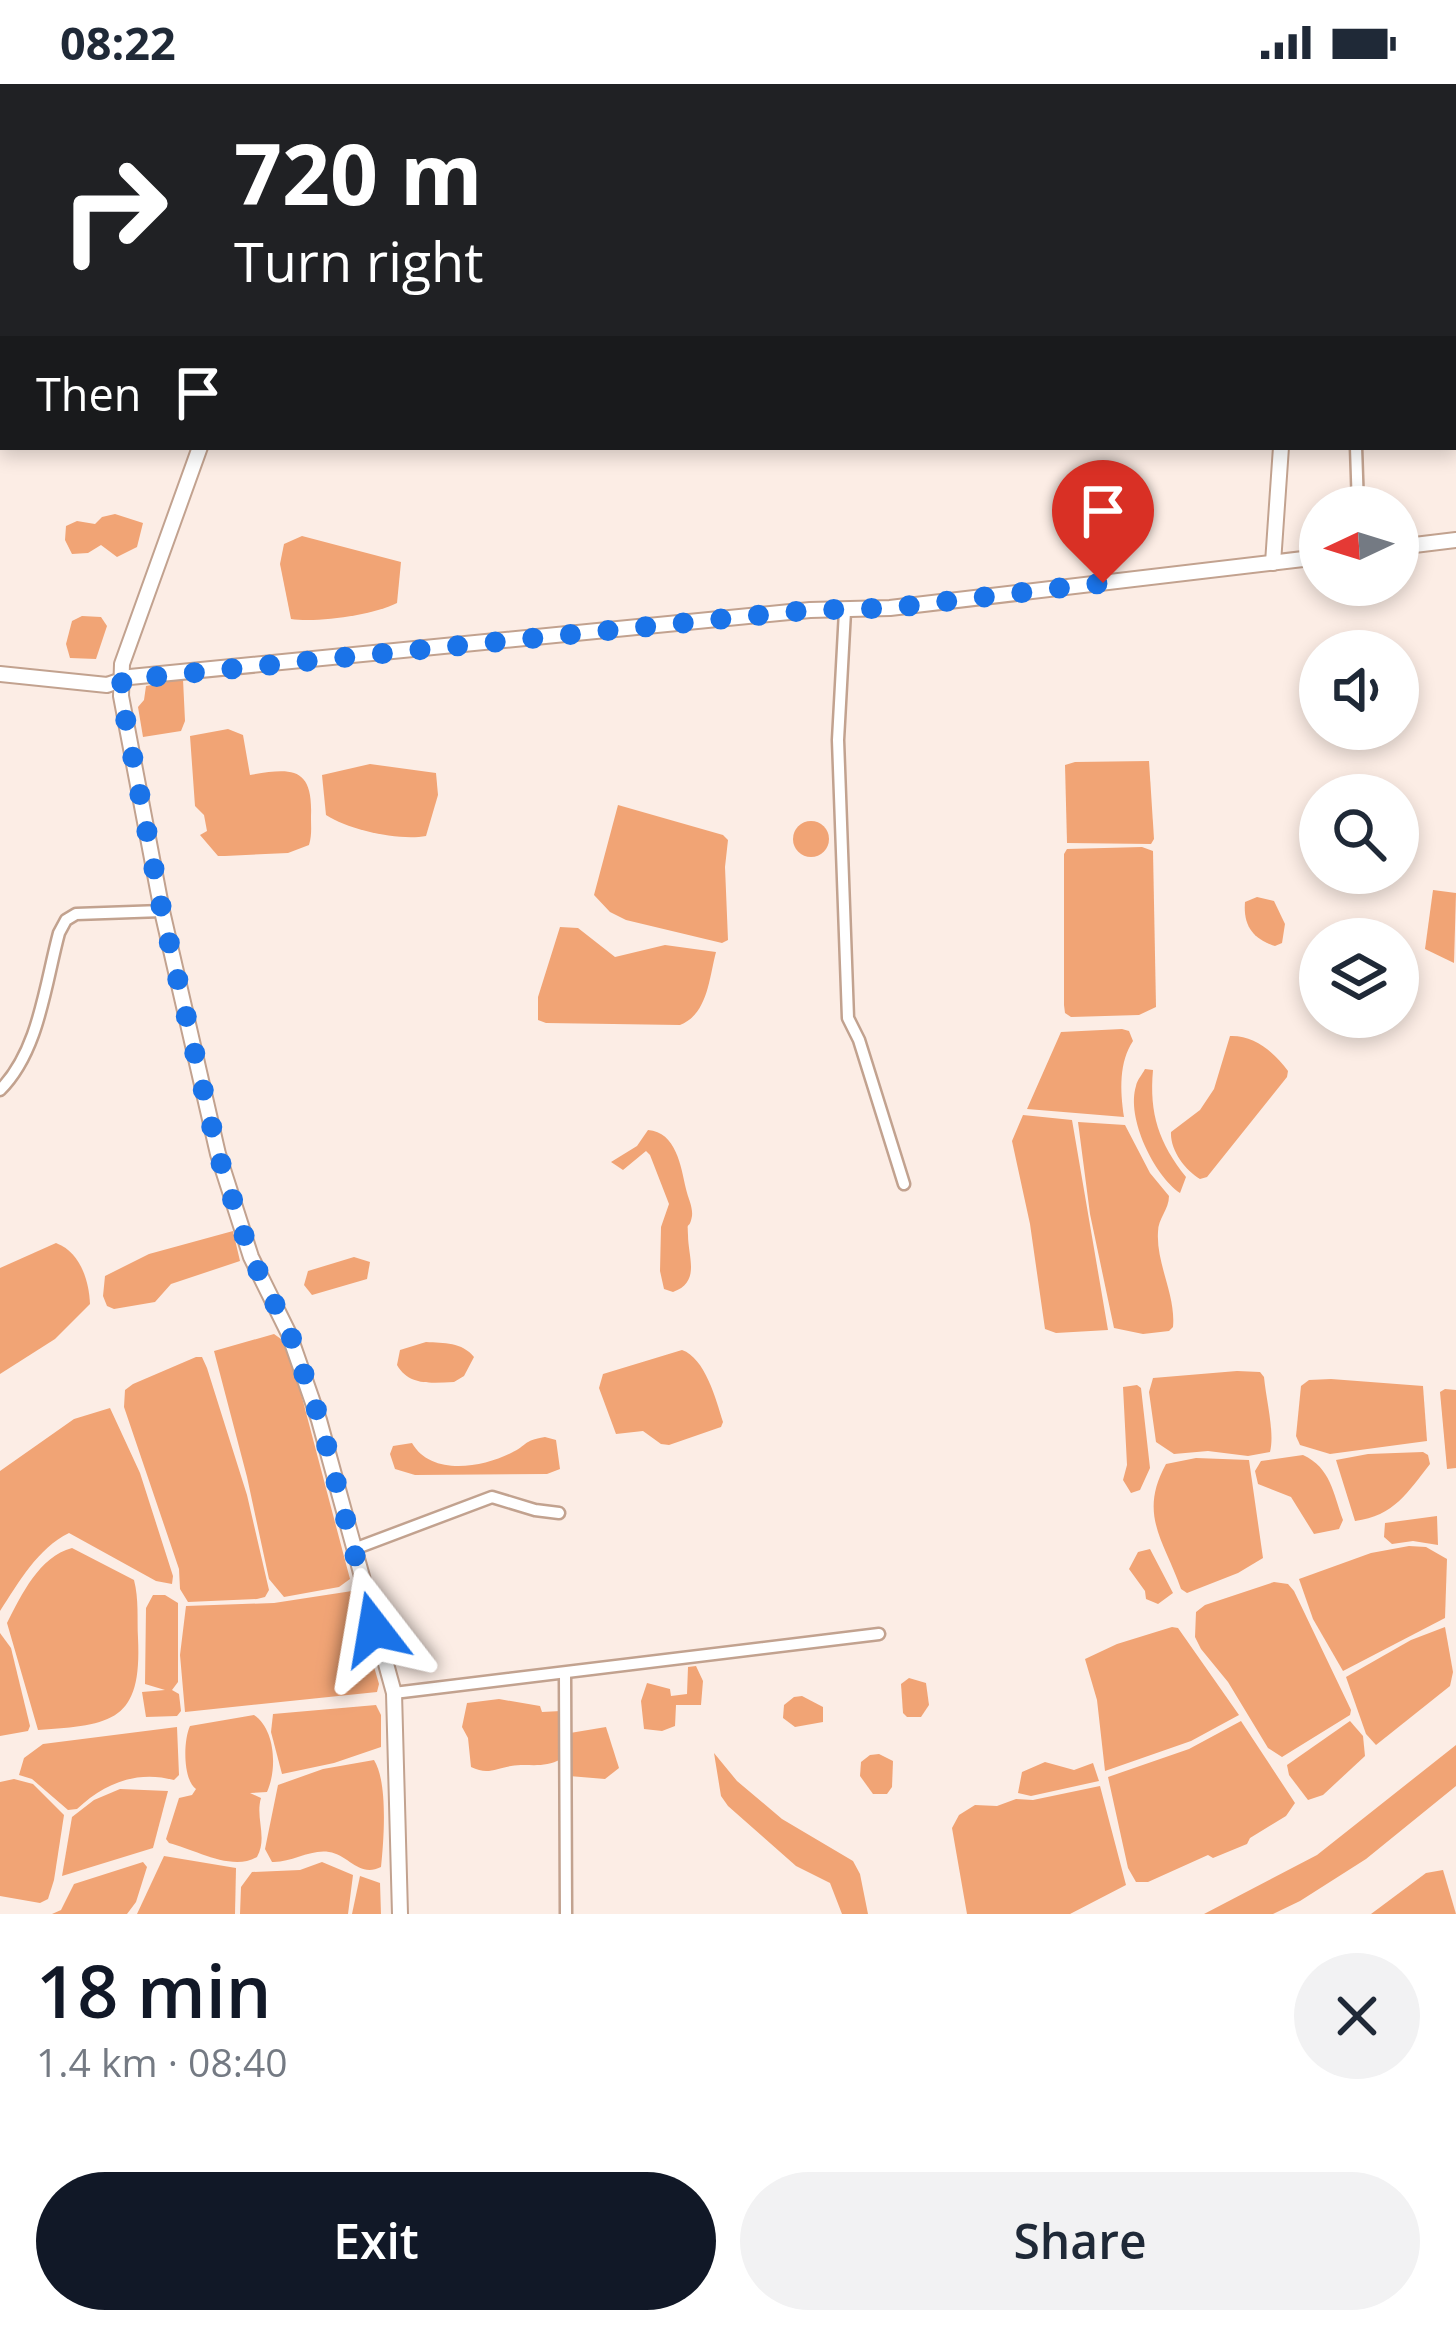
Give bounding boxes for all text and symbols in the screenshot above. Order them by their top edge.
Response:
text: 08:22 [60,12,176,73]
text: 720 m [234,115,482,230]
icon: right [36,132,192,288]
text: Turn right [234,224,483,298]
icon: arrive [165,360,231,426]
text: Then [36,363,141,424]
pin [1052,460,1154,583]
icon: arrive [1070,478,1136,544]
north arrow [1299,486,1419,606]
map controls [1299,486,1419,1038]
button: sound [1299,630,1419,750]
button: search [1299,774,1419,894]
button: layers [1299,918,1419,1038]
position arrow [311,1566,437,1692]
text: 18 min [36,1941,272,2039]
button: close [1294,1953,1420,2079]
text: 1.4 km · 08:40 [36,2035,288,2088]
button: Exit [36,2172,716,2310]
button: Share [740,2172,1420,2310]

